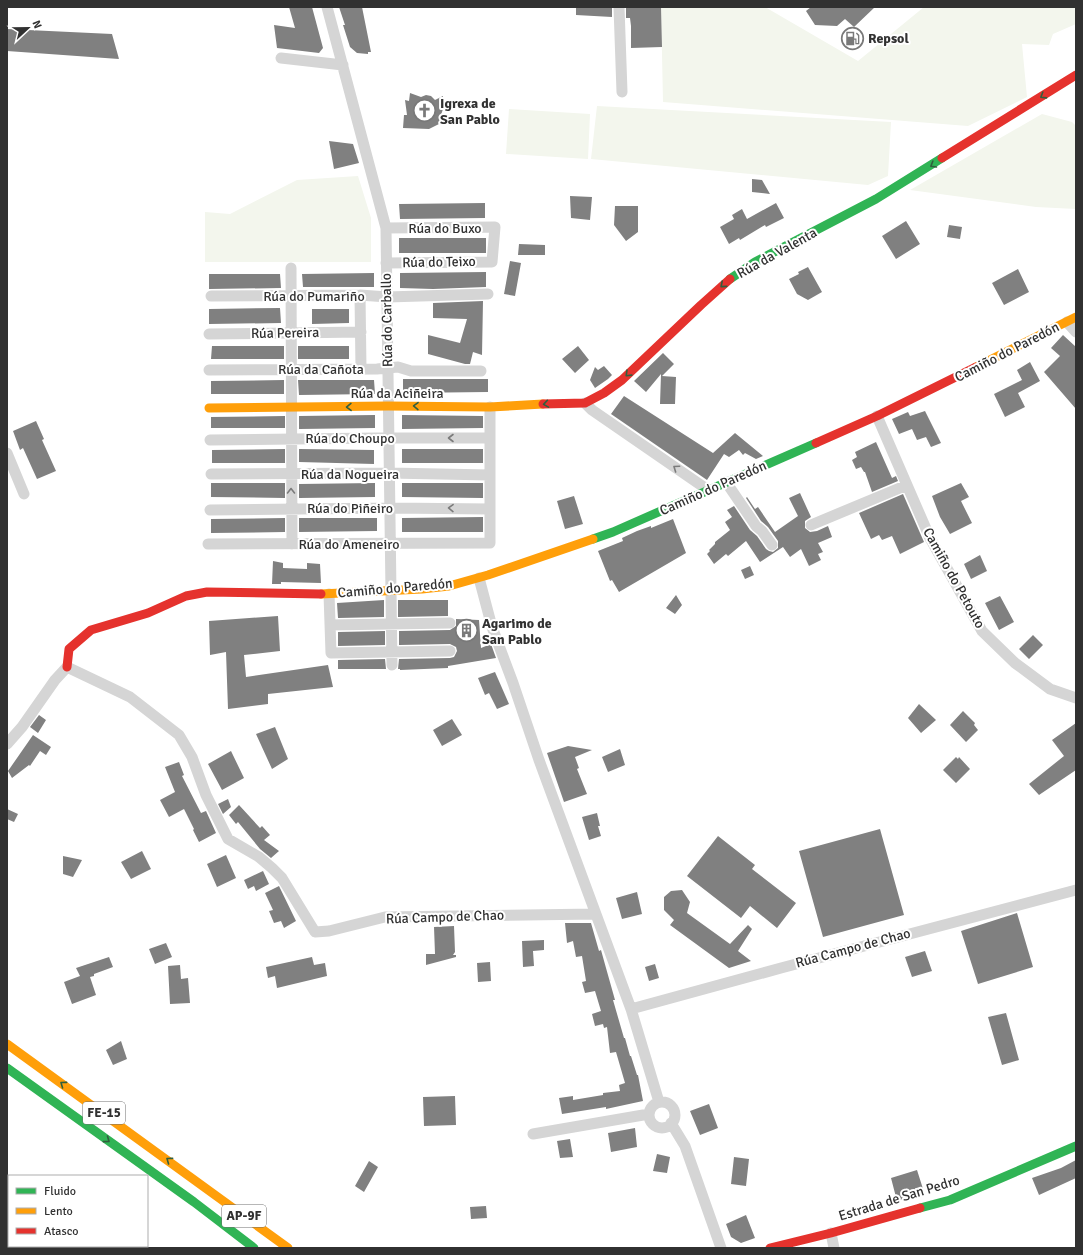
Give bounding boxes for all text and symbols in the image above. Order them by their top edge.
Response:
north arrow [8,8,48,48]
text: N [29,18,44,30]
fuel station icon: Repsol [839,25,865,51]
place label: Repsol [868,30,909,47]
one-way arrow [1040,91,1047,99]
place label: Igrexa de San Pablo [440,95,500,128]
church icon: Igrexa de San Pablo [412,98,438,124]
one-way arrow [930,160,937,167]
street label: Rúa do Buxo [408,220,482,237]
street label: Rúa da Valenta [734,224,820,282]
street label: Rúa do Teixo [402,253,476,271]
street label: Rúa do Carballo [378,273,396,367]
one-way arrow [721,281,728,288]
street label: Rúa do Pumariño [263,288,365,305]
street label: Camiño do Paredón [952,318,1062,386]
street label: Rúa Pereira [251,324,319,342]
street label: Rúa da Cañota [278,361,364,378]
one-way arrow [625,369,633,377]
street label: Rúa da Aciñeira [350,385,444,402]
one-way arrow [543,399,549,408]
one-way arrow [346,402,352,411]
one-way arrow [413,402,419,410]
street label: Rúa do Choupo [305,430,395,447]
one-way arrow [448,434,454,442]
street label: Camiño do Paredón [657,457,769,519]
one-way arrow [673,465,680,473]
street label: Rúa da Nogueira [301,466,399,483]
one-way arrow [287,488,295,494]
street label: Rúa do Piñeiro [307,500,393,517]
one-way arrow [448,504,454,512]
street label: Camiño do Petouto [919,525,989,631]
street label: Rúa do Ameneiro [298,536,400,553]
street label: Camiño do Paredón [337,575,453,601]
place label: Agarimo de San Pablo [482,615,552,648]
building icon: Agarimo de San Pablo [454,618,480,644]
street label: Rúa Campo de Chao [386,906,504,928]
street label: Rúa Campo de Chao [794,924,912,972]
one-way arrow [61,1082,68,1089]
road number: FE-15 [83,1102,125,1124]
one-way arrow [103,1135,110,1143]
one-way arrow [166,1157,173,1165]
street label: Estrada de San Pedro [836,1171,962,1225]
legend [8,1175,148,1247]
text: Fluido [44,1184,76,1199]
text: Lento [44,1204,73,1219]
road number: AP-9F [222,1205,266,1227]
text: Atasco [44,1224,79,1239]

